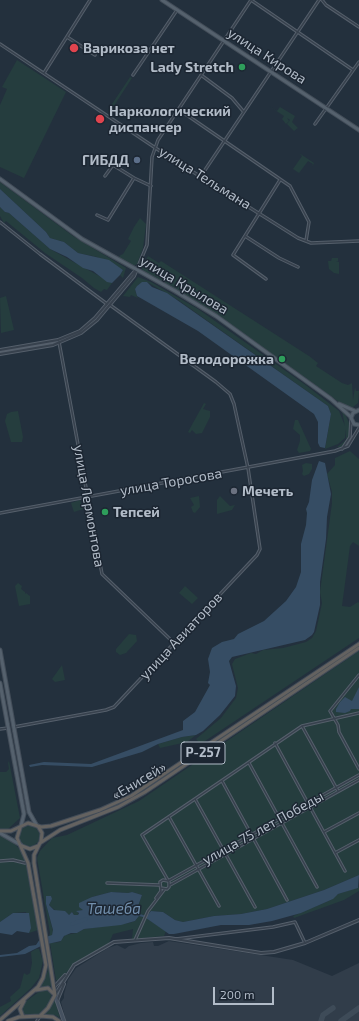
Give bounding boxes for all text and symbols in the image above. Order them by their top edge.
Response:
street label: улица Кирова [224,24,310,88]
place label: Варикоза нет [83,40,175,56]
marker: Варикоза нет [68,42,80,54]
place label: Lady Stretch [150,59,234,75]
marker: Lady Stretch [237,62,247,72]
place label: Наркологический диспансер [109,103,231,136]
marker: Наркологический диспансер [94,113,106,125]
street label: улица Тельмана [156,143,254,213]
place label: ГИБДД [82,152,129,168]
marker: ГИБДД [132,155,142,165]
street label: улица Крылова [137,252,231,318]
place label: Велодорожка [180,351,274,367]
marker: Велодорожка [277,354,287,364]
street label: улица Лермонтова [70,444,108,568]
street label: улица Торосова [119,465,223,499]
place label: Мечеть [242,483,293,499]
marker: Мечеть [229,486,239,496]
place label: Тепсей [113,504,160,520]
marker: Тепсей [100,507,110,517]
street label: улица Авиаторов [136,589,226,683]
road number: Р-257 [181,742,225,764]
street label: «Енисей» [109,758,169,804]
street label: улица 75 лет Победы [199,788,327,868]
water label: Ташеба [87,900,141,918]
scale bar [215,979,276,1005]
text: 200 m [220,987,254,1001]

